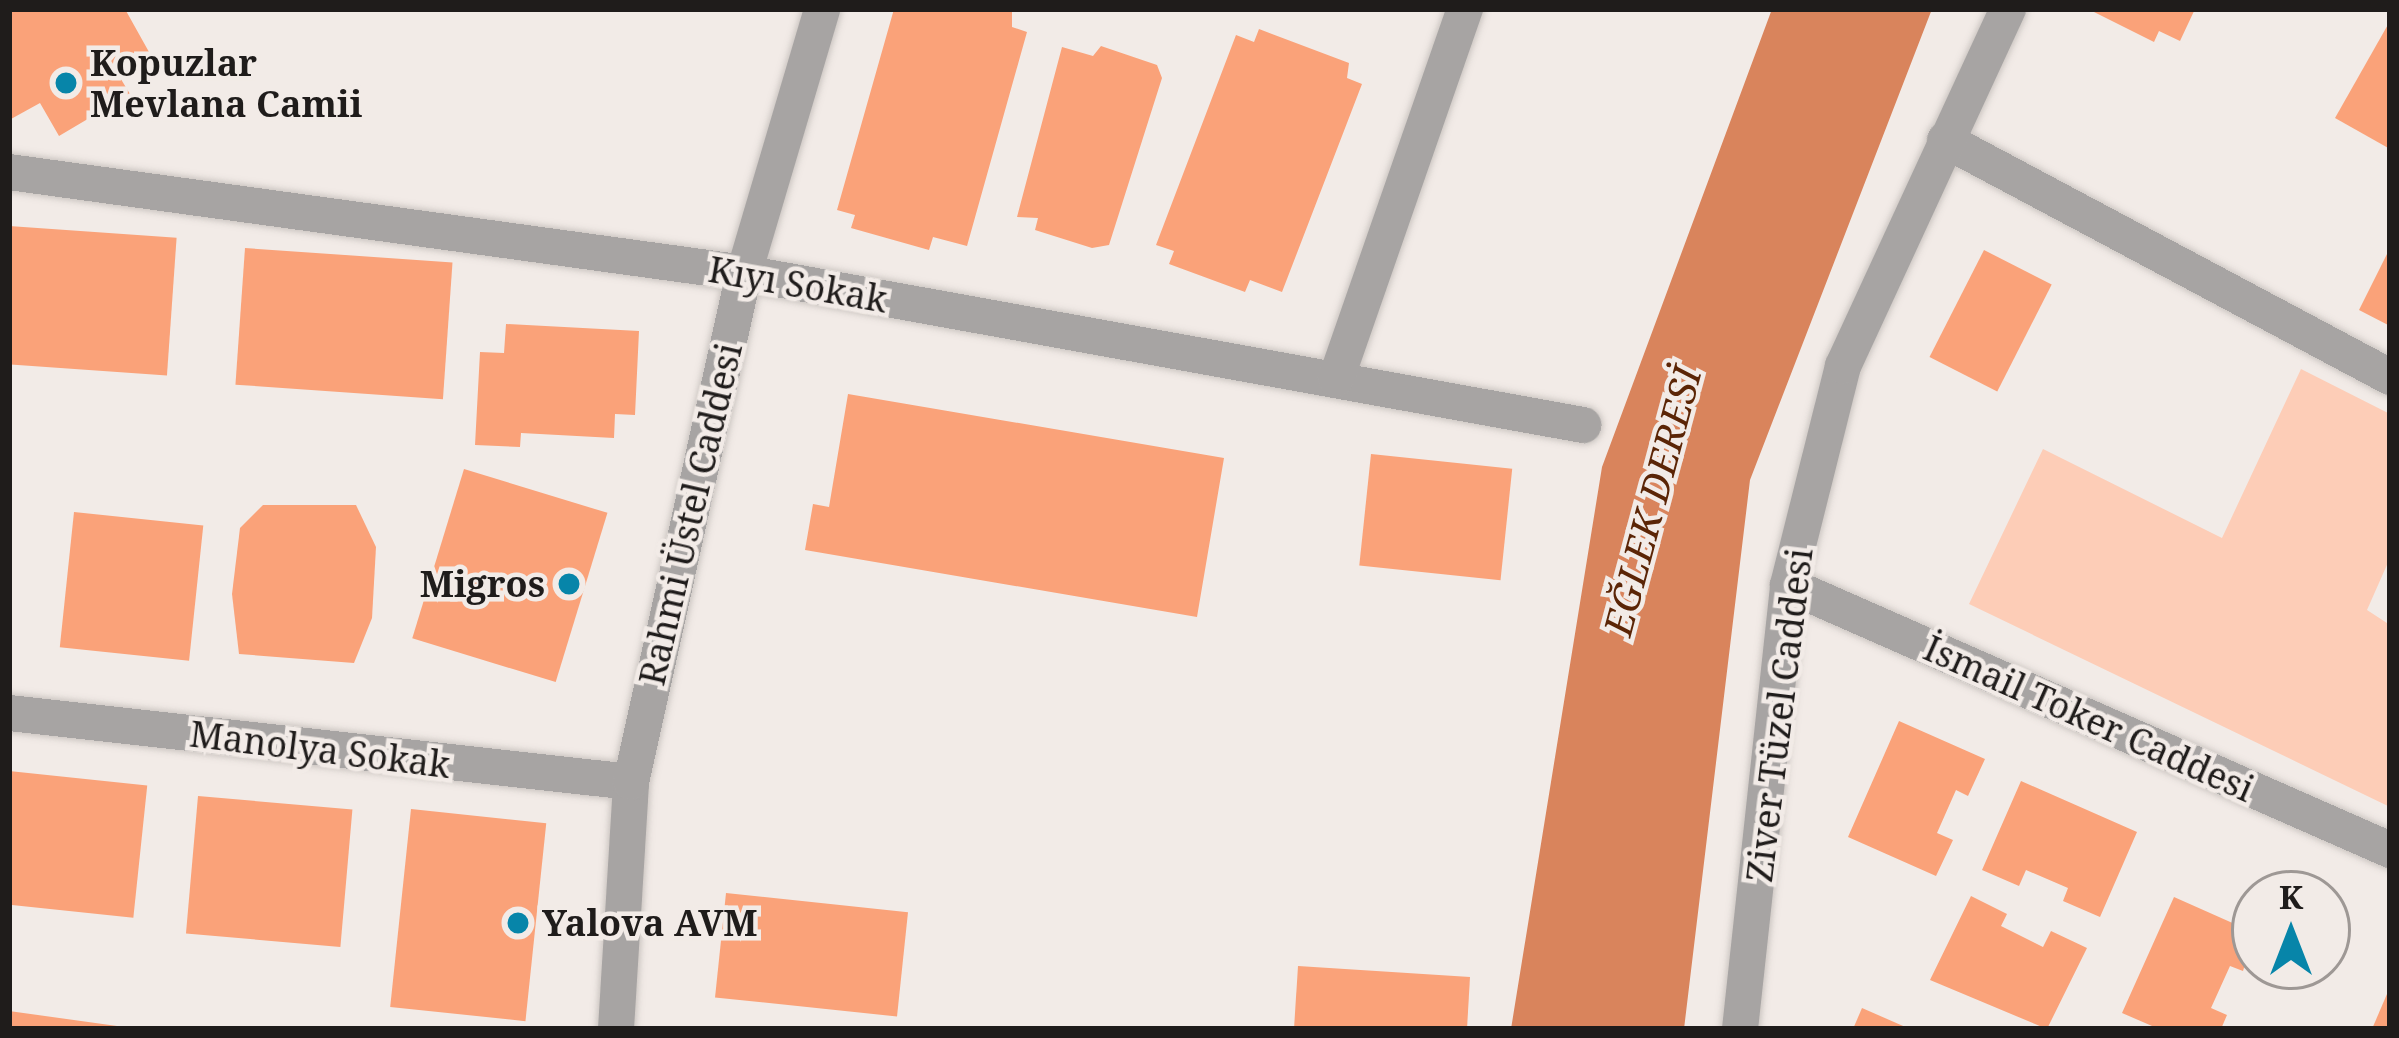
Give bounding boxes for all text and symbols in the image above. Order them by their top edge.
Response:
place label: Kopuzlar Mevlana Camii [90,40,362,125]
marker: Kopuzlar Mevlana Camii [53,70,79,96]
street label: Kıyı Sokak [705,247,891,321]
street label: Rahmi Üstel Caddesi [630,339,750,689]
water label: EĞLEK DERESİ [1594,361,1710,641]
street label: Ziver Tüzel Caddesi [1737,546,1821,884]
place label: Migros [420,562,545,606]
marker: Migros [556,571,582,597]
street label: İsmail Toker Caddesi [1917,626,2261,810]
street label: Manolya Sokak [187,712,453,786]
north arrow [2231,870,2351,990]
text: K [2279,874,2303,919]
place label: Yalova AVM [542,901,758,945]
marker: Yalova AVM [505,910,531,936]

